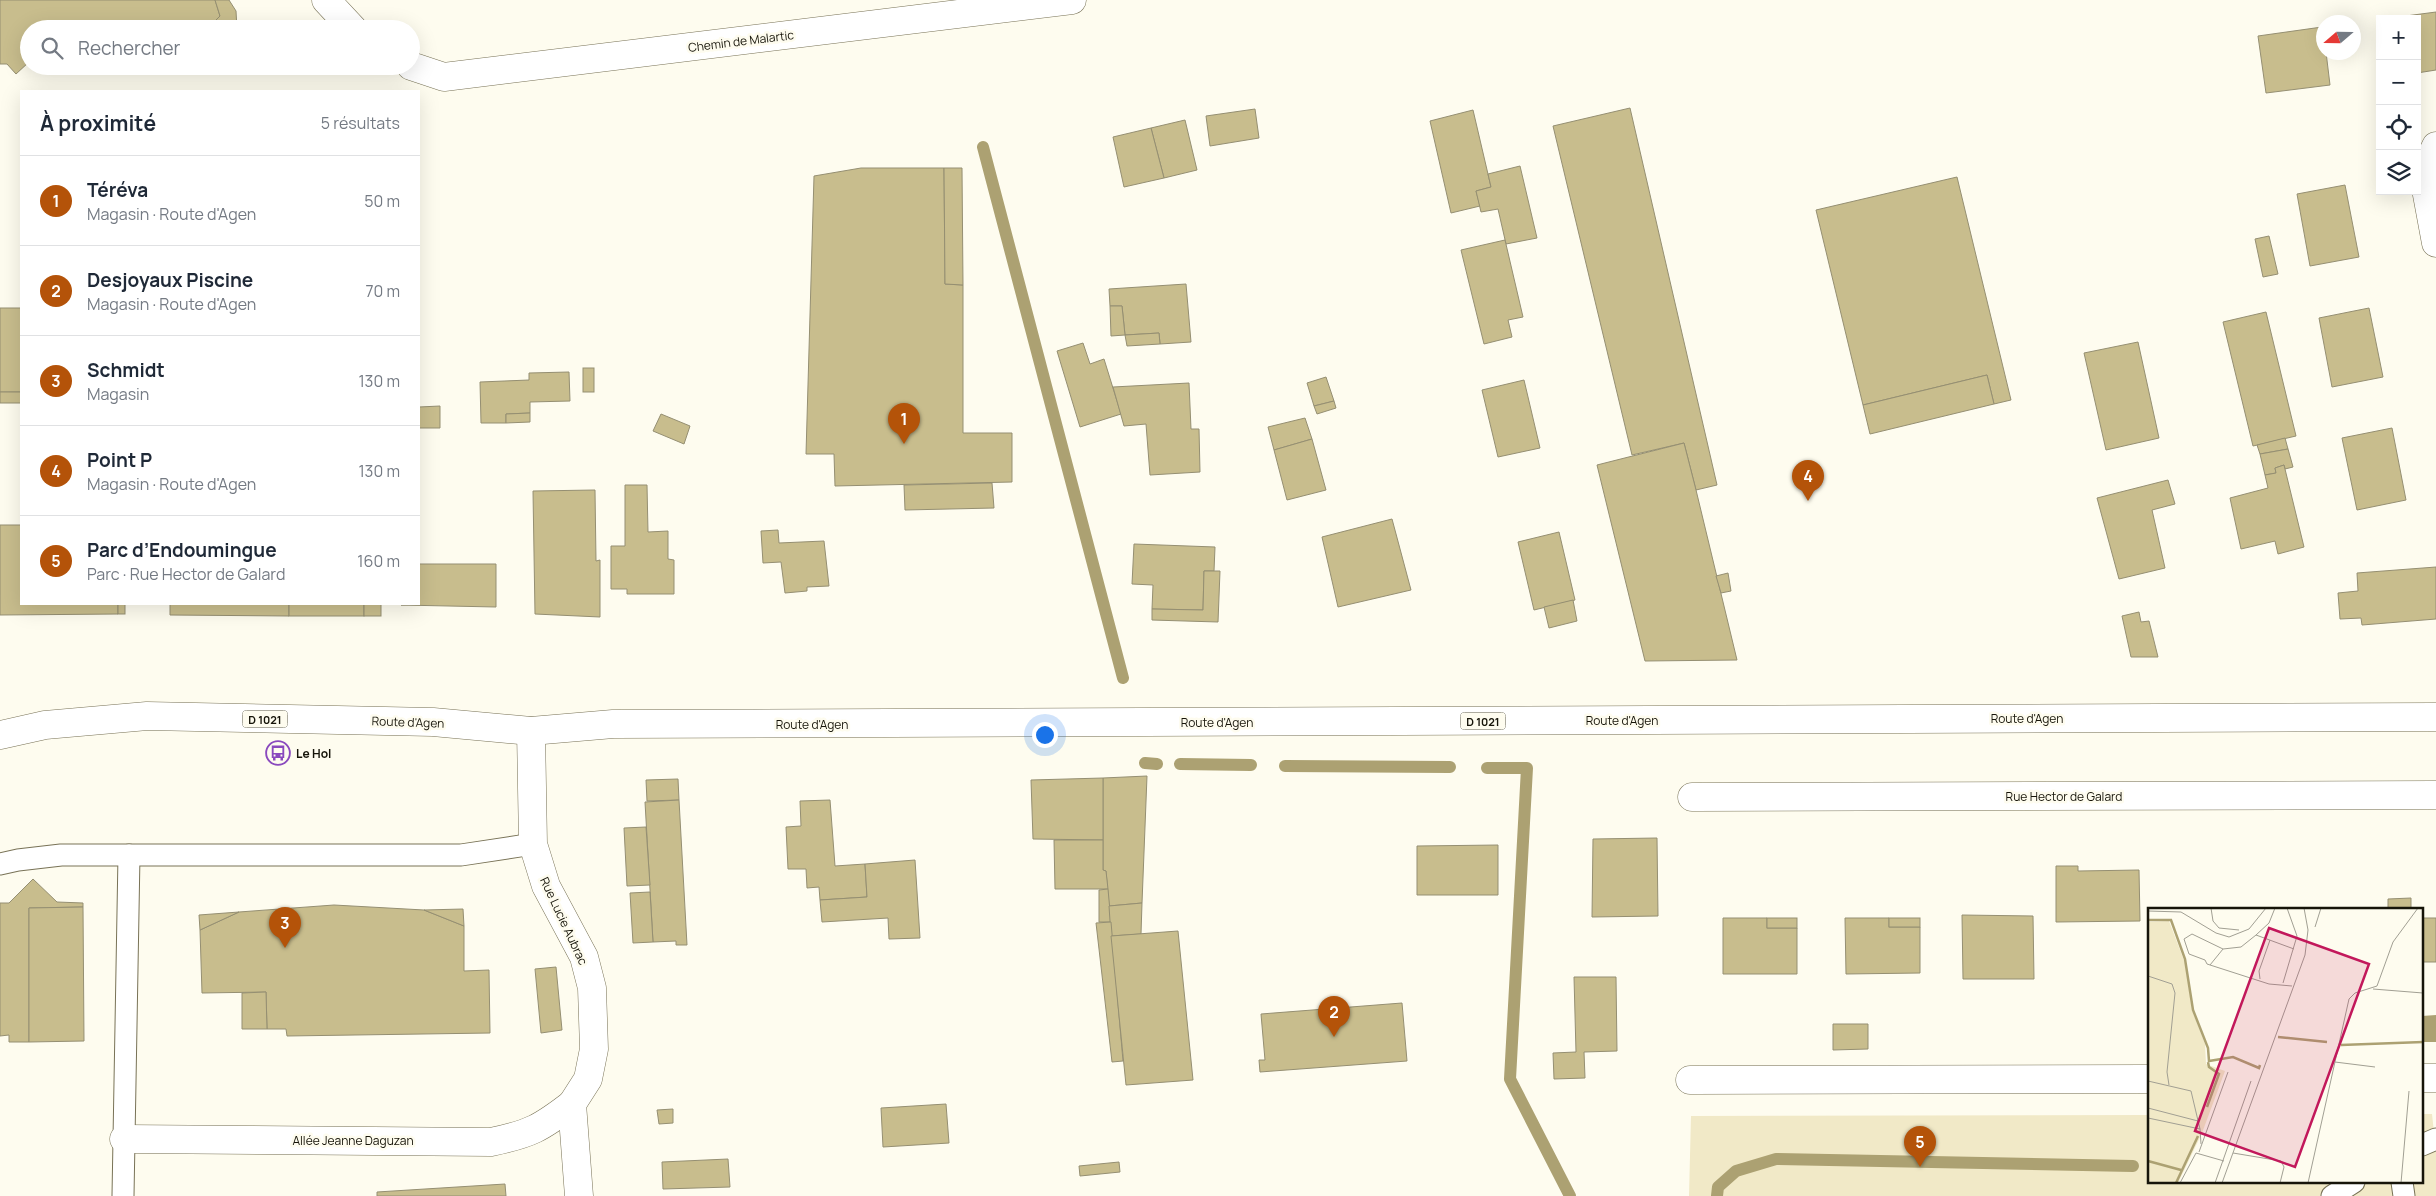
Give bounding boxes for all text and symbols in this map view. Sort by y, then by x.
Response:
north arrow [2316,15,2361,60]
map controls [2376,15,2421,195]
button: + [2376,15,2421,60]
search box [20,20,420,75]
street label: Chemin de Malartic [687,26,795,56]
icon: search [38,34,66,62]
text: Rechercher [78,35,180,61]
button: − [2376,60,2421,105]
button: locate [2376,105,2421,150]
text: À proximité [40,109,156,137]
text: 5 résultats [321,112,400,134]
button: layers [2376,150,2421,195]
text: Téréva [87,177,148,203]
text: 1 [52,190,60,212]
text: 50 m [364,190,400,212]
text: Magasin · Route d'Agen [87,203,256,225]
text: Desjoyaux Piscine [87,267,253,293]
text: 2 [51,280,61,302]
text: 70 m [365,280,400,302]
text: Magasin · Route d'Agen [87,293,256,315]
text: Schmidt [87,357,165,383]
text: 3 [51,370,61,392]
text: 130 m [358,370,400,392]
text: Magasin [87,383,149,405]
pin: 1 [888,403,920,444]
text: Point P [87,447,152,473]
text: 4 [51,460,61,482]
text: 130 m [358,460,400,482]
pin: 4 [1792,460,1824,501]
text: Magasin · Route d'Agen [87,473,256,495]
text: Parc d’Endoumingue [87,537,277,563]
text: 5 [51,550,61,572]
text: 160 m [357,550,400,572]
text: Parc · Rue Hector de Galard [87,563,285,585]
street label: Route d'Agen [1991,710,2063,727]
road number: D 1021 [242,711,288,728]
street label: Route d'Agen [371,712,445,732]
road number: D 1021 [1460,712,1506,729]
street label: Route d'Agen [1586,712,1658,729]
street label: Route d'Agen [1181,714,1253,731]
street label: Route d'Agen [776,716,848,733]
your location [1032,722,1058,748]
bus stop icon: Le Hol [265,740,291,766]
place label: Le Hol [296,745,331,762]
street label: Rue Hector de Galard [2006,788,2122,805]
street label: Rue Lucie Aubrac [536,874,592,968]
pin: 3 [269,907,301,948]
inset map [2148,908,2424,1184]
pin: 2 [1318,996,1350,1037]
pin: 5 [1904,1126,1936,1167]
street label: Allée Jeanne Daguzan [292,1132,414,1149]

